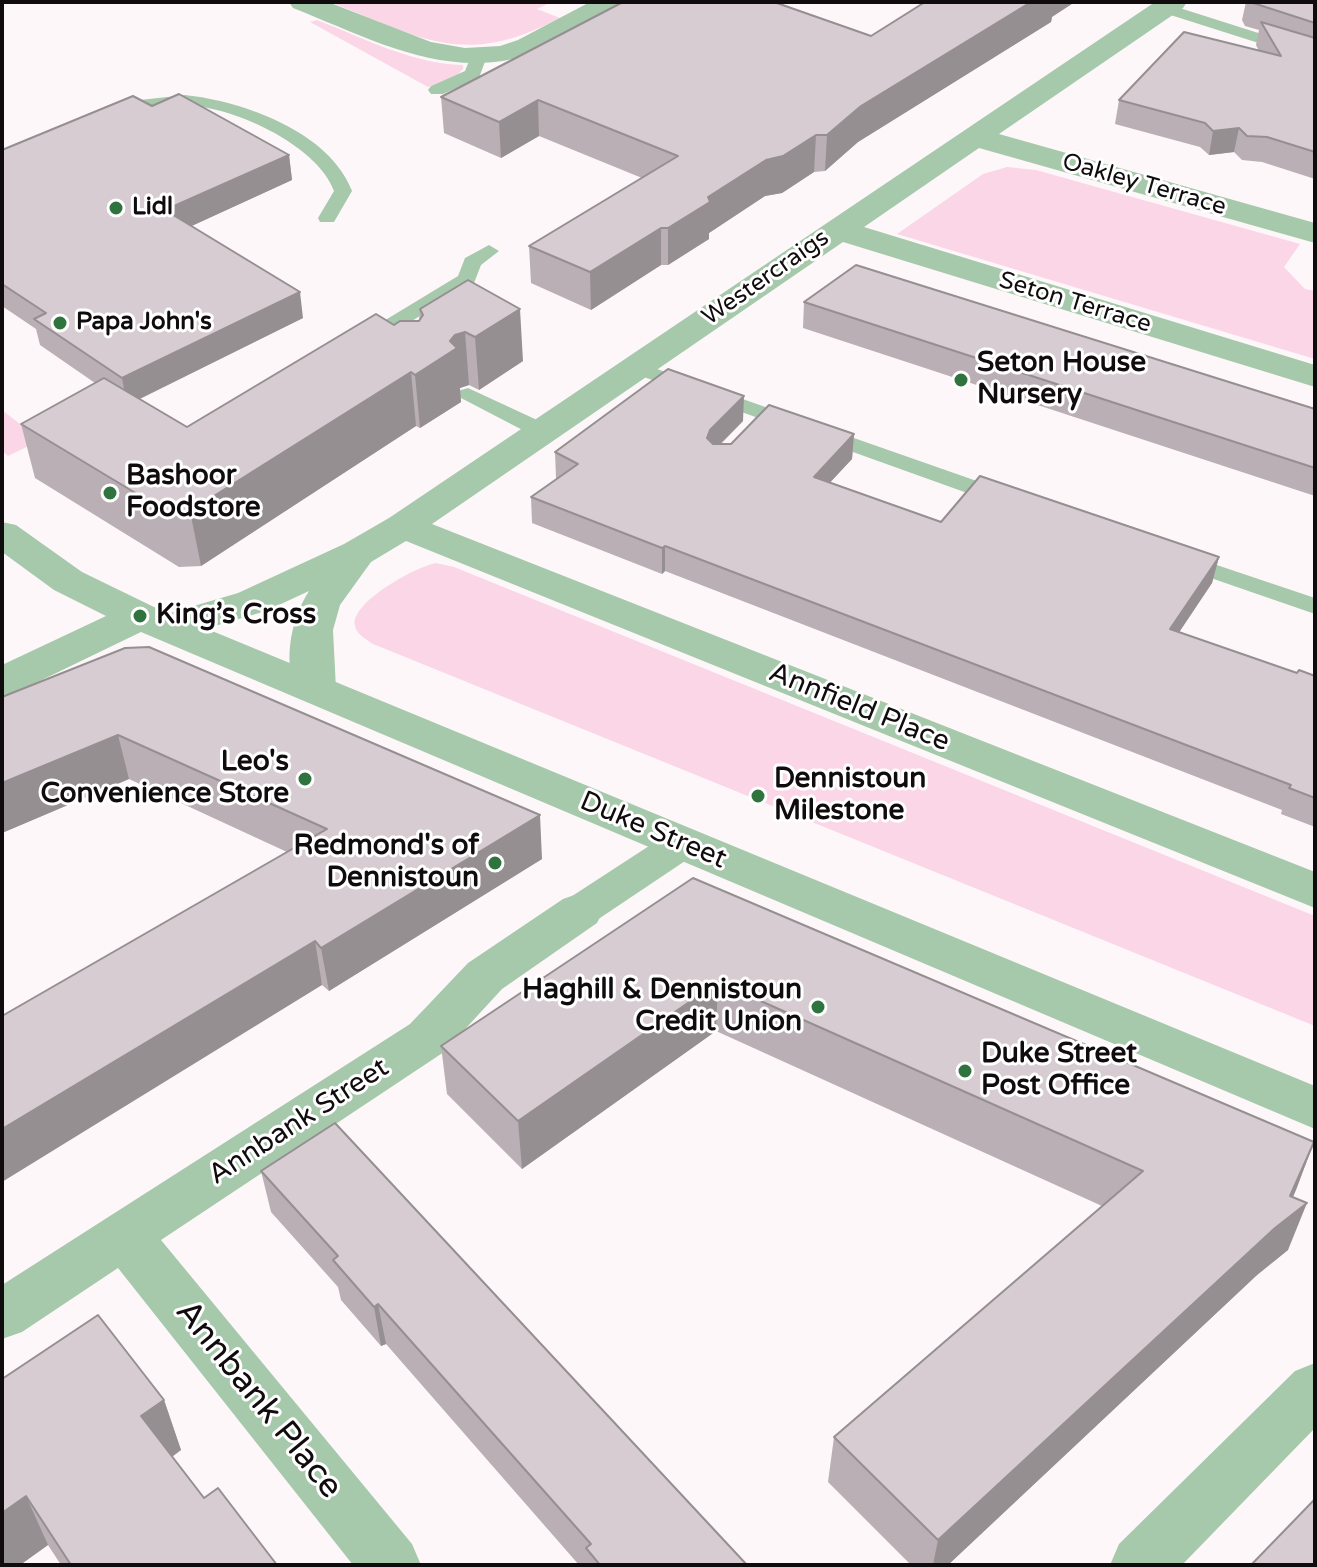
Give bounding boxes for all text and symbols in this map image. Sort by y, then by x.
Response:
street label: Oakley Terrace [1059,148,1229,222]
place label: Lidl [132,194,173,222]
marker: Lidl [107,199,125,217]
street label: Westercraigs [697,224,835,332]
street label: Seton Terrace [995,266,1155,340]
place label: Papa John's [76,309,212,337]
marker: Papa John's [51,314,69,332]
place label: Seton House Nursery [977,347,1146,413]
marker: Seton House Nursery [952,371,970,389]
place label: Bashoor Foodstore [126,460,261,526]
marker: Bashoor Foodstore [101,484,119,502]
place label: King’s Cross [156,599,316,633]
marker: King’s Cross [131,607,149,625]
street label: Annfield Place [764,656,954,760]
place label: Leo's Convenience Store [41,746,289,812]
place label: Dennistoun Milestone [774,763,926,829]
marker: Leo's Convenience Store [296,770,314,788]
street label: Duke Street [575,785,731,877]
marker: Dennistoun Milestone [749,787,767,805]
place label: Redmond's of Dennistoun [294,830,479,896]
marker: Redmond's of Dennistoun [486,854,504,872]
place label: Haghill & Dennistoun Credit Union [522,974,802,1040]
marker: Haghill & Dennistoun Credit Union [809,998,827,1016]
place label: Duke Street Post Office [981,1038,1137,1104]
street label: Annbank Street [203,1051,395,1193]
marker: Duke Street Post Office [956,1062,974,1080]
street label: Annbank Place [166,1293,350,1507]

